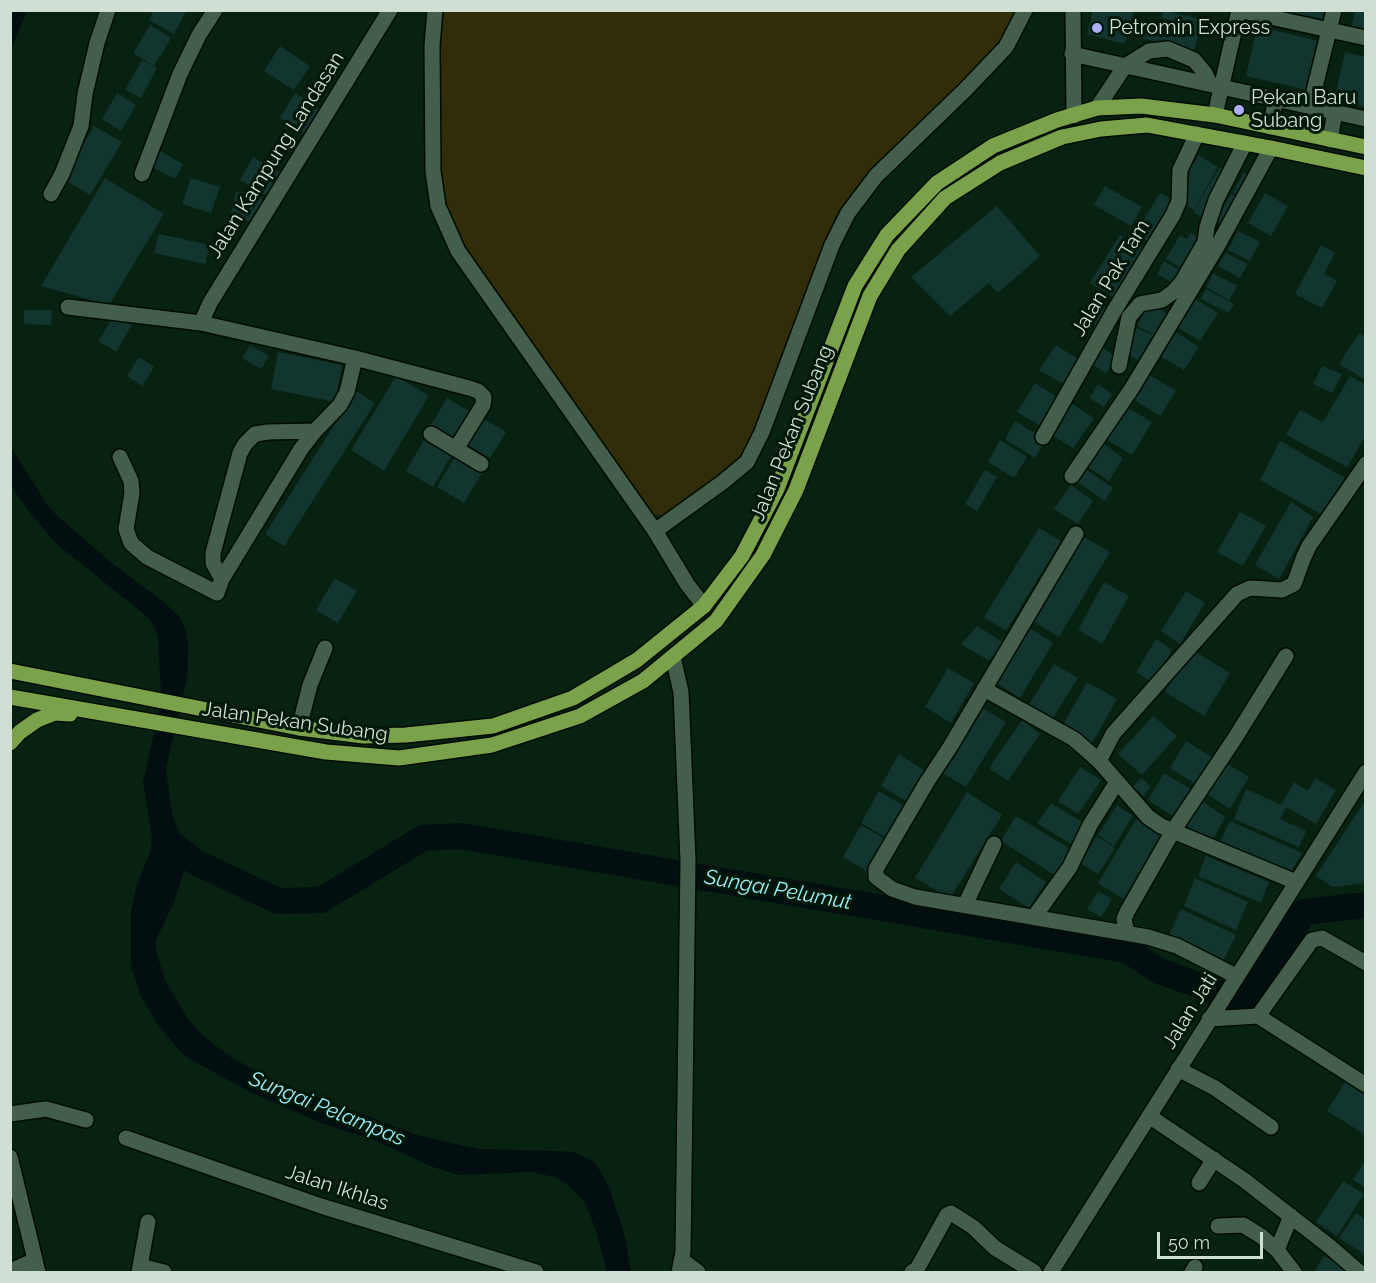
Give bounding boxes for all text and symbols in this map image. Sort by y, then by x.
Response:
place label: Petromin Express [1109,16,1270,40]
marker: Petromin Express [1090,21,1104,35]
street label: Jalan Kampung Landasan [203,47,349,263]
place label: Pekan Baru Subang [1251,86,1356,133]
marker: Pekan Baru Subang [1232,103,1246,117]
street label: Jalan Pak Tam [1067,215,1155,341]
street label: Jalan Pekan Subang [746,342,838,524]
street label: Jalan Pekan Subang [201,697,389,747]
water label: Sungai Pelumut [703,865,853,915]
street label: Jalan Jati [1157,969,1223,1053]
water label: Sungai Pelampas [245,1066,409,1152]
street label: Jalan Ikhlas [283,1160,391,1216]
scale bar [1160,1220,1266,1258]
text: 50 m [1168,1232,1210,1253]

